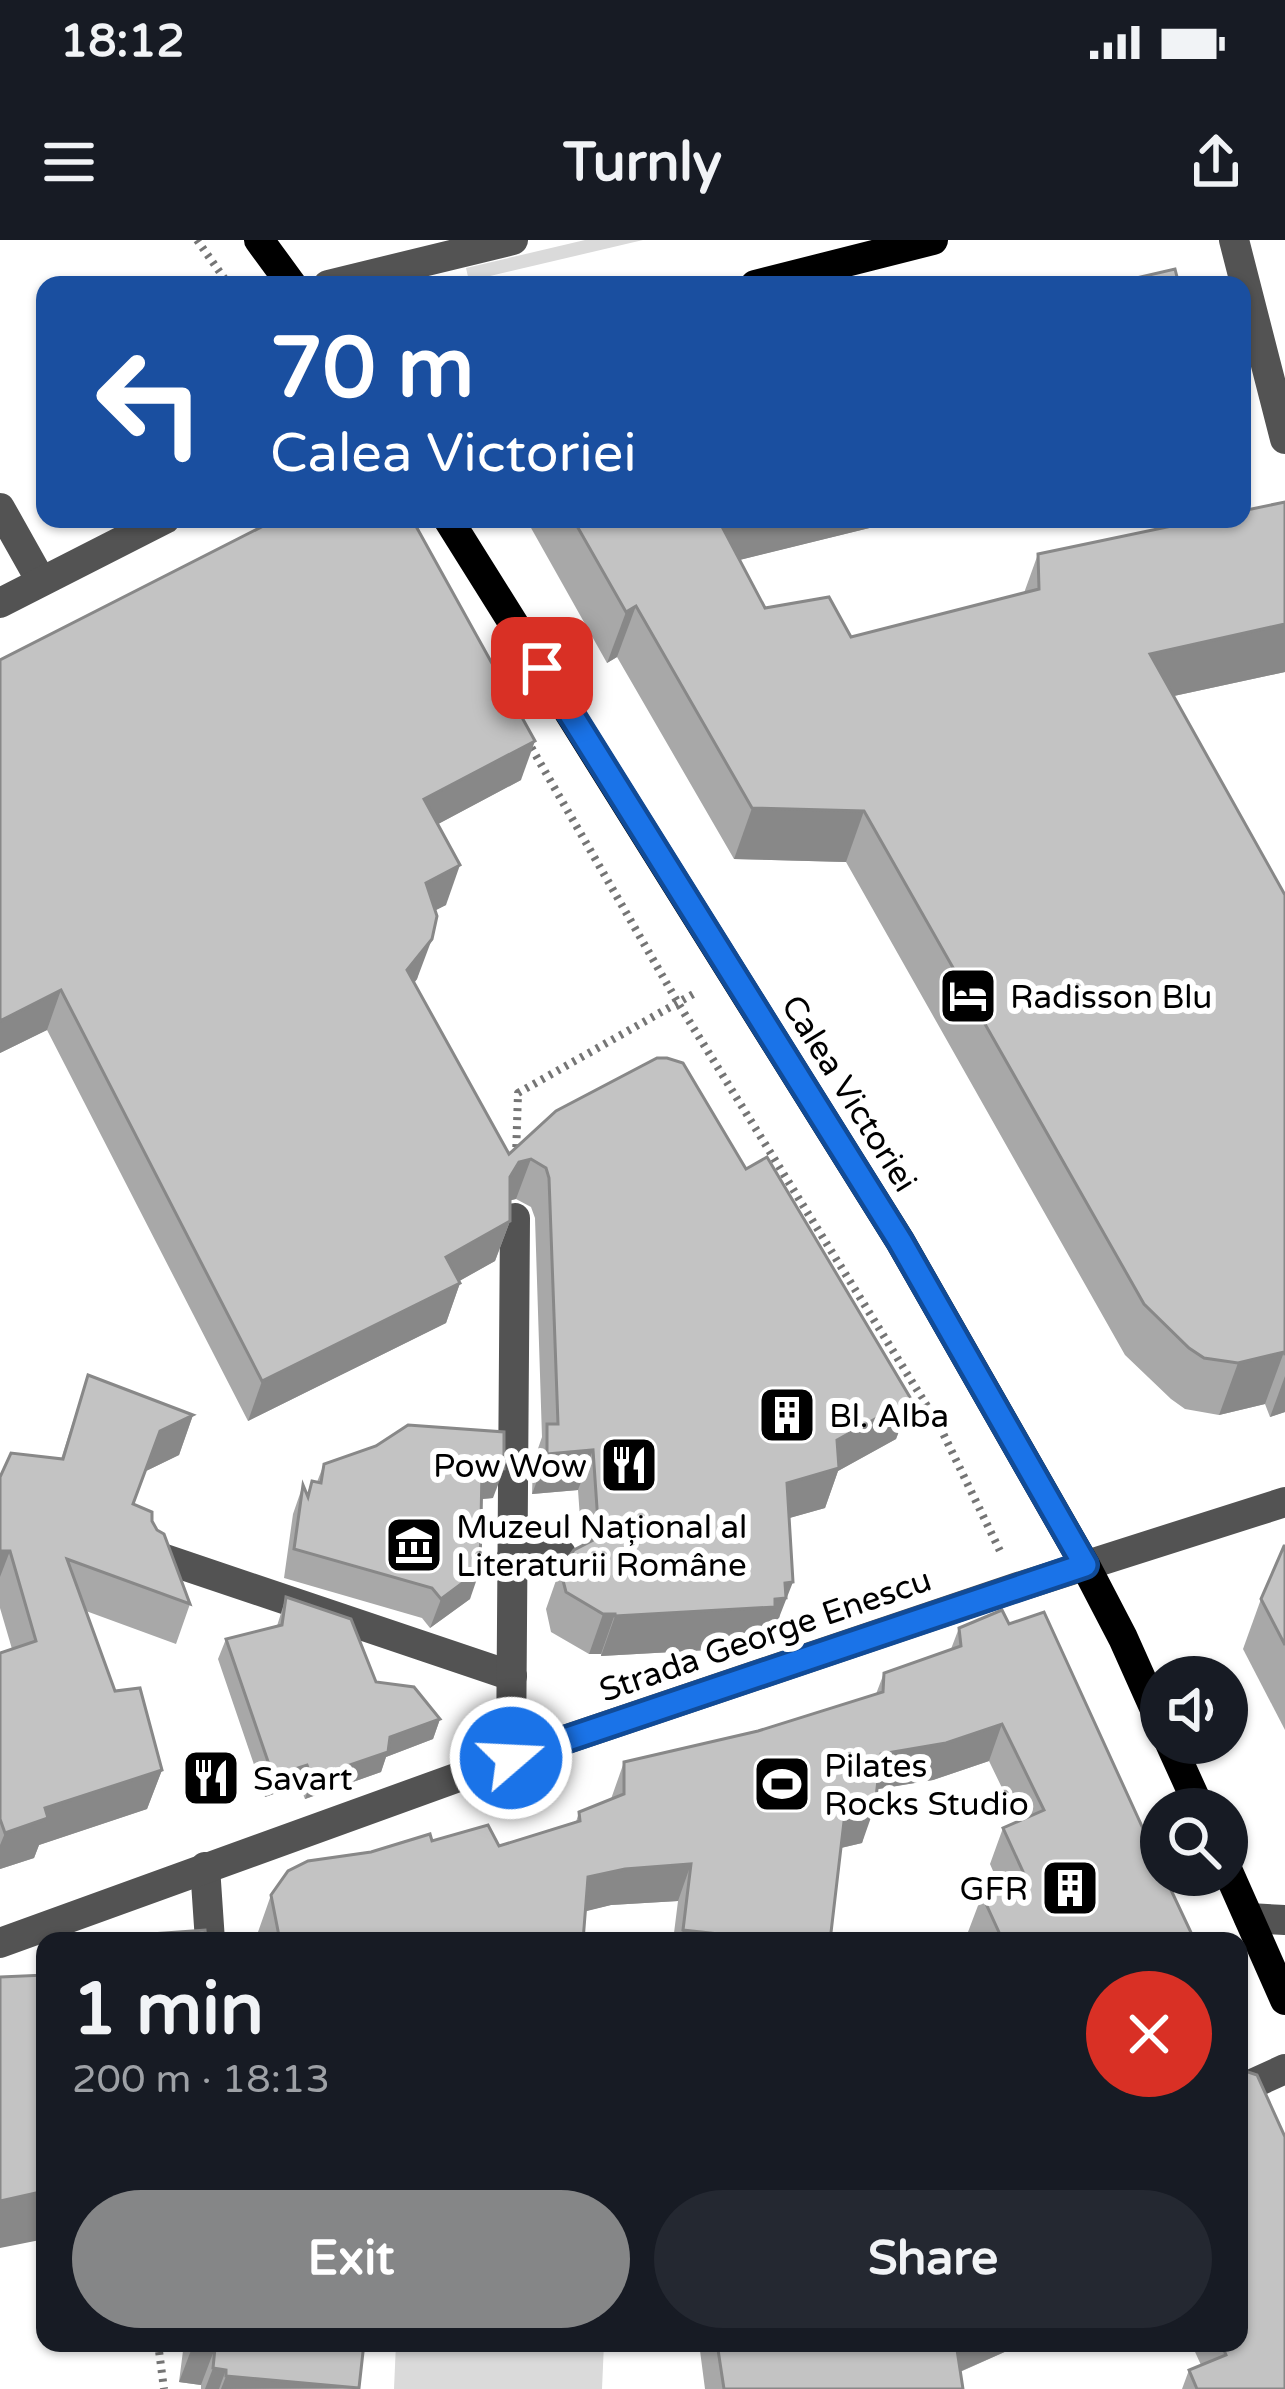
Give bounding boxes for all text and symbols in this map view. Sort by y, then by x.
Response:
text: 18:12 [60,15,185,69]
icon: menu [36,129,102,195]
icon: share [1183,129,1249,195]
text: Turnly [563,130,722,195]
text: 70 m [270,319,474,420]
icon: left [72,324,228,480]
text: Calea Victoriei [270,421,637,486]
pin [491,617,593,719]
icon: arrive [509,635,575,701]
hotel icon: Radisson Blu [937,965,999,1027]
place label: Radisson Blu [1010,978,1212,1017]
street label: Calea Victoriei [773,988,925,1199]
building icon: Bl. Alba [756,1384,818,1446]
place label: Bl. Alba [829,1397,949,1436]
restaurant icon: Pow Wow [598,1434,660,1496]
place label: Pow Wow [433,1447,587,1486]
place label: Muzeul Național al Literaturii Române [456,1508,747,1585]
museum icon: Muzeul Național al Literaturii Române [383,1514,445,1576]
street label: Strada George Enescu [594,1560,937,1711]
map controls [1140,1656,1248,1896]
button: sound [1140,1656,1248,1764]
position arrow [448,1695,574,1821]
restaurant icon: Savart [180,1747,242,1809]
place label: Pilates Rocks Studio [824,1747,1029,1824]
sports icon: Pilates Rocks Studio [751,1753,813,1815]
place label: Savart [253,1760,353,1799]
button: search [1140,1788,1248,1896]
building icon: GFR [1039,1857,1101,1919]
place label: GFR [959,1870,1028,1909]
text: 1 min [72,1967,264,2054]
button: close [1086,1971,1212,2097]
text: 200 m · 18:13 [72,2056,330,2103]
button: Exit [72,2190,630,2328]
button: Share [654,2190,1212,2328]

